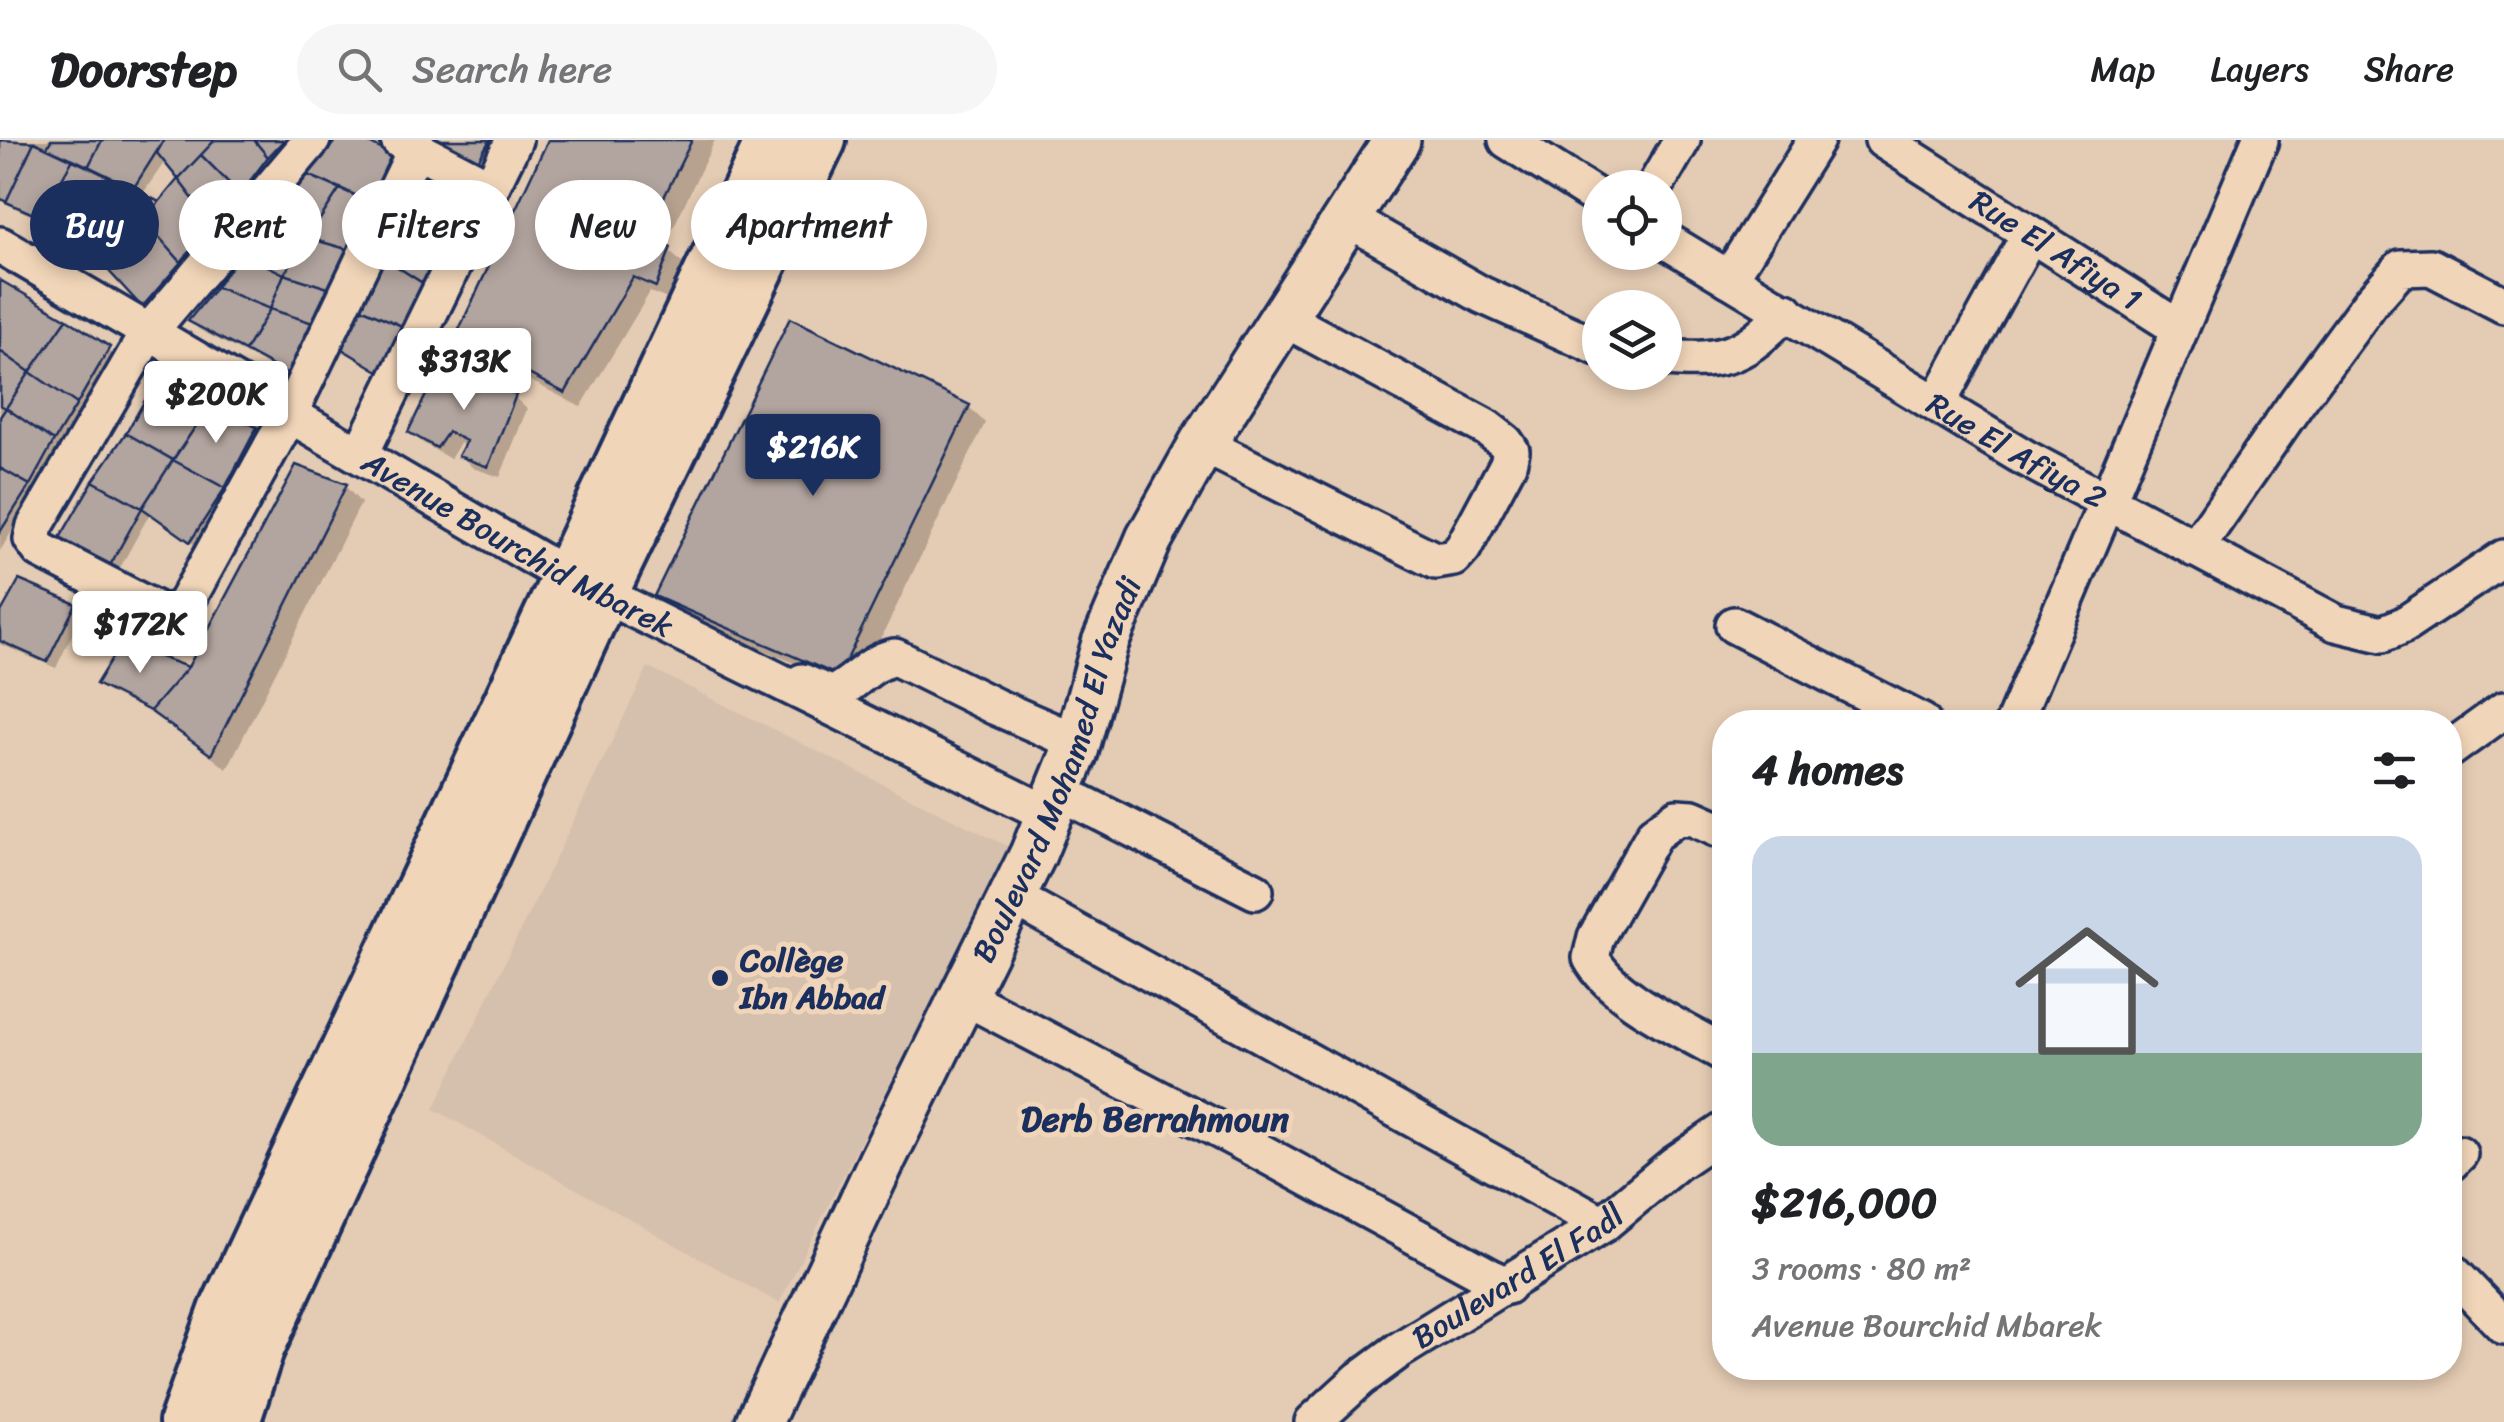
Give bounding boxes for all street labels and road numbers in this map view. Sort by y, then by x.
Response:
street label: Rue El Afiya 1 [1958,174,2154,327]
street label: Rue El Afiya 2 [1915,376,2117,526]
street label: Avenue Bourchid Mbarek [350,434,684,654]
street label: Boulevard Mohamed El Yazadi [955,567,1159,973]
street label: Boulevard El Fadl [1400,1188,1638,1365]

